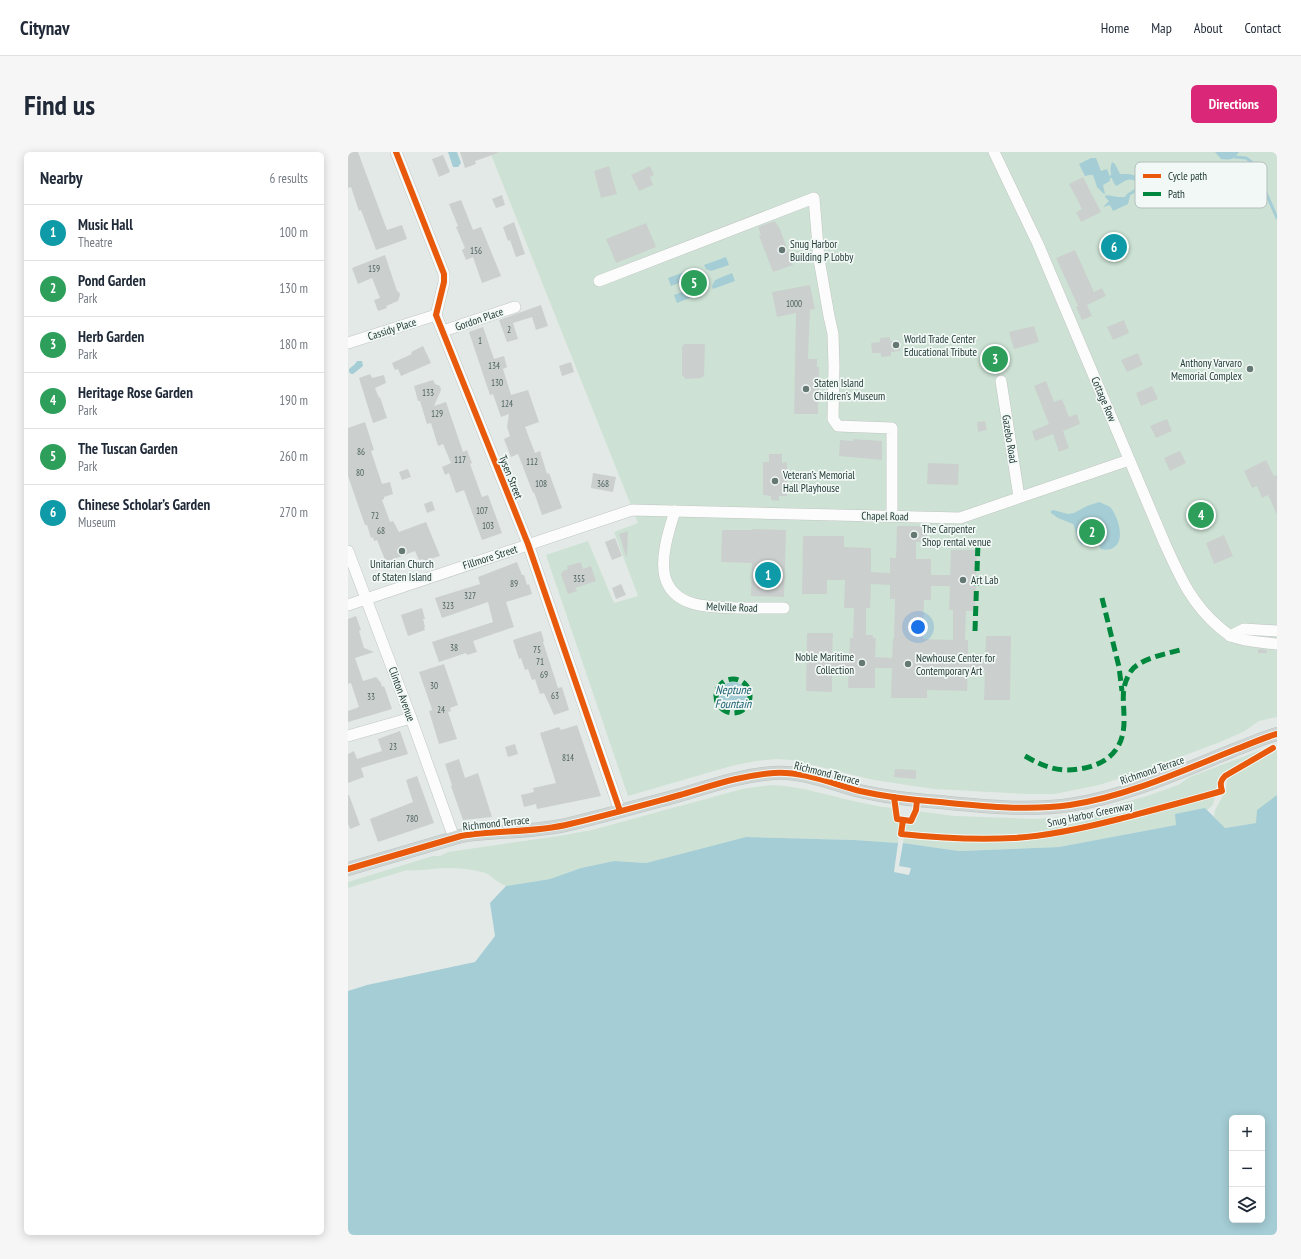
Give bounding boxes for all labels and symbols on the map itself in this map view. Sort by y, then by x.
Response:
legend [1135,162,1267,208]
text: Cycle path [1168,169,1207,183]
text: Path [1168,187,1185,201]
pin: 6 [1101,232,1127,262]
place label: Snug Harbor Building P Lobby [790,237,854,264]
house number: 156 [470,245,482,256]
marker: Snug Harbor Building P Lobby [777,245,787,255]
house number: 159 [368,263,380,274]
pin: 5 [681,268,707,298]
house number: 1000 [786,298,802,309]
street label: Gordon Place [453,304,505,334]
street label: Cassidy Place [366,314,418,343]
house number: 2 [507,324,511,335]
place label: World Trade Center Educational Tribute [904,332,977,359]
house number: 1 [478,335,482,346]
marker: World Trade Center Educational Tribute [891,340,901,350]
pin: 3 [982,344,1008,374]
place label: Anthony Varvaro Memorial Complex [1171,356,1242,383]
house number: 134 [488,360,500,371]
marker: Anthony Varvaro Memorial Complex [1245,364,1255,374]
street label: Cottage Row [1088,374,1120,424]
place label: Staten Island Children’s Museum [814,376,885,403]
house number: 130 [491,377,503,388]
marker: Staten Island Children’s Museum [801,384,811,394]
house number: 133 [422,387,434,398]
house number: 124 [501,398,513,409]
house number: 129 [431,408,443,419]
street label: Gazebo Road [999,414,1021,464]
house number: 86 [357,446,365,457]
street label: Tysen Street [496,453,526,501]
house number: 117 [454,454,466,465]
house number: 112 [526,456,538,467]
house number: 80 [356,467,364,478]
place label: Veteran’s Memorial Hall Playhouse [782,468,855,495]
marker: Veteran’s Memorial Hall Playhouse [770,476,780,486]
house number: 108 [535,478,547,489]
house number: 368 [597,478,609,489]
pin: 4 [1188,500,1214,530]
house number: 107 [476,505,488,516]
street label: Chapel Road [861,509,909,523]
house number: 72 [371,510,379,521]
pin: 2 [1079,517,1105,547]
house number: 103 [482,520,494,531]
place label: The Carpenter Shop rental venue [922,522,991,549]
house number: 68 [377,525,385,536]
marker: The Carpenter Shop rental venue [909,530,919,540]
street label: Fillmore Street [461,542,519,572]
marker: Unitarian Church of Staten Island [397,546,407,556]
place label: Unitarian Church of Staten Island [370,557,434,584]
pin: 1 [755,560,781,590]
house number: 355 [573,573,585,584]
place label: Art Lab [971,573,999,587]
marker: Art Lab [958,575,968,585]
house number: 89 [510,578,518,589]
house number: 327 [464,590,476,601]
street label: Melville Road [706,599,758,615]
house number: 323 [442,600,454,611]
your location [908,617,928,637]
house number: 38 [450,642,458,653]
house number: 75 [533,644,541,655]
place label: Noble Maritime Collection [795,650,854,677]
place label: Newhouse Center for Contemporary Art [916,651,995,678]
house number: 71 [536,656,544,667]
marker: Noble Maritime Collection [857,658,867,668]
marker: Newhouse Center for Contemporary Art [903,659,913,669]
street label: Clinton Avenue [386,665,419,724]
house number: 69 [540,669,548,680]
house number: 30 [430,680,438,691]
water label: Neptune Fountain [715,682,752,711]
house number: 63 [551,690,559,701]
house number: 33 [367,691,375,702]
house number: 24 [437,704,445,715]
house number: 23 [389,741,397,752]
house number: 814 [562,752,574,763]
street label: Richmond Terrace [1118,752,1186,788]
street label: Richmond Terrace [793,758,862,788]
street label: Snug Harbor Greenway [1046,798,1135,830]
street label: Richmond Terrace [462,812,530,833]
house number: 780 [406,813,418,824]

